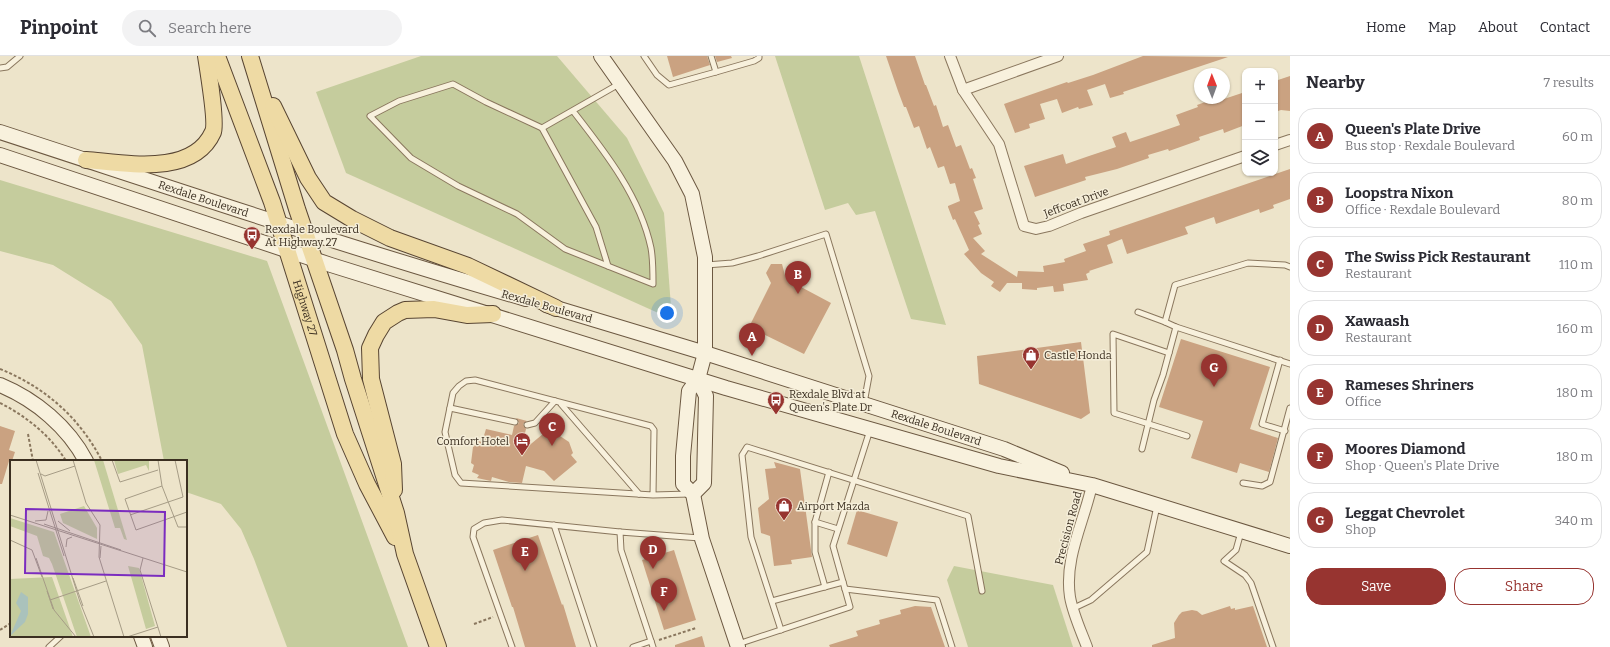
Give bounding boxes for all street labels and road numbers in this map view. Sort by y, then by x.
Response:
street label: Rexdale Boulevard [157,178,250,220]
street label: Jeffcoat Drive [1041,185,1110,221]
street label: Highway 27 [290,278,320,338]
street label: Rexdale Boulevard [500,287,594,326]
street label: Rexdale Boulevard [889,407,983,448]
street label: Precision Road [1052,489,1085,566]

